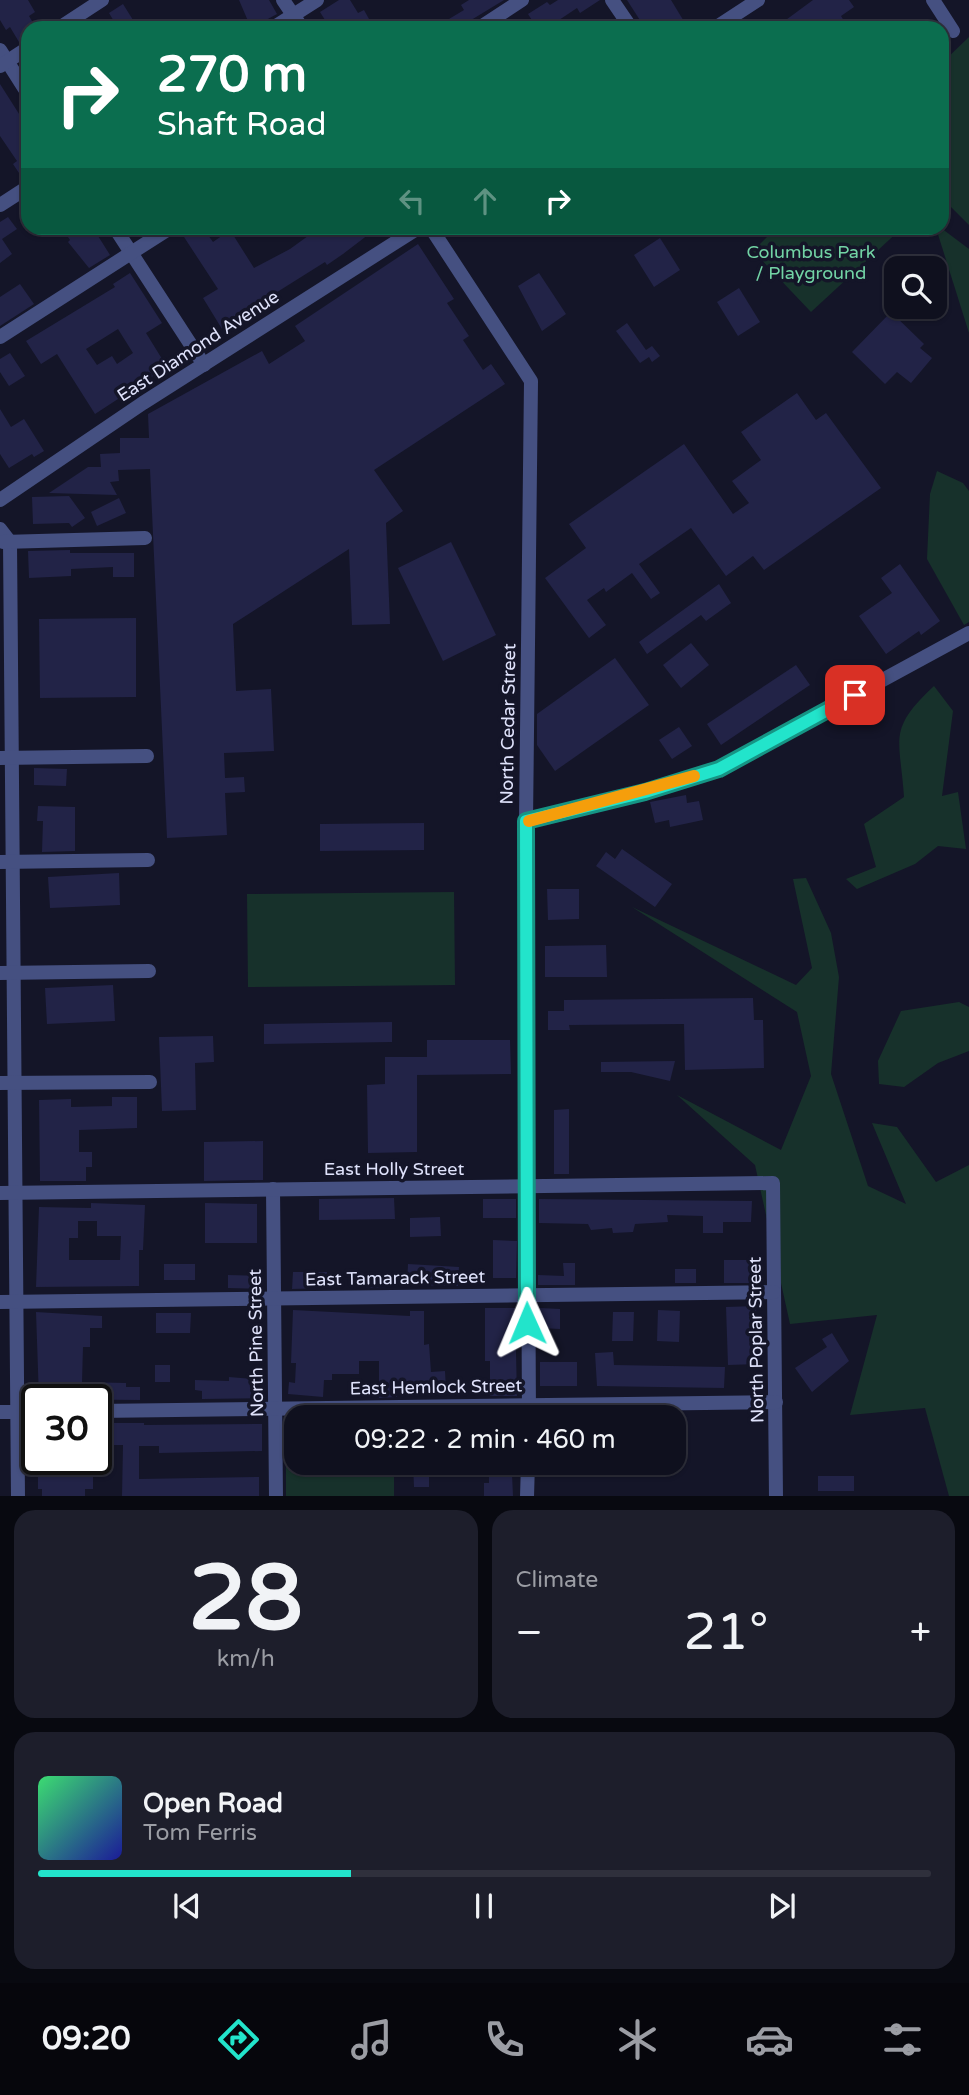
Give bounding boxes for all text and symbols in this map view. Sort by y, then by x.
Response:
text: 270 m [157,46,307,105]
icon: right [42,49,133,140]
text: Shaft Road [157,106,326,144]
icon: left [393,182,431,220]
icon: ahead [466,182,504,220]
icon: right [539,182,577,220]
park label: Columbus Park / Playground [746,241,876,284]
map controls [884,256,947,319]
button: search [884,256,947,319]
street label: East Diamond Avenue [113,285,283,407]
street label: North Cedar Street [496,643,520,805]
pin [825,665,885,725]
icon: arrive [836,676,874,714]
street label: East Holly Street [324,1158,464,1180]
street label: North Poplar Street [744,1257,768,1423]
street label: East Tamarack Street [305,1265,486,1291]
street label: North Pine Street [244,1269,268,1417]
position arrow [490,1286,564,1360]
street label: East Hemlock Street [350,1374,523,1400]
speed limit sign: 30 [21,1384,112,1475]
text: 09:22 · 2 min · 460 m [354,1424,616,1455]
text: 28 [189,1544,303,1654]
text: Climate [516,1566,598,1594]
text: 21° [684,1601,769,1664]
text: − [516,1610,543,1656]
text: + [910,1610,931,1656]
text: km/h [217,1645,275,1673]
text: Open Road [143,1788,283,1819]
text: Tom Ferris [143,1819,257,1847]
icon: previous [168,1887,206,1925]
icon: pause [465,1887,503,1925]
icon: next [763,1887,801,1925]
icon: directions [214,2015,263,2064]
icon: music [347,2015,396,2064]
icon: phone [480,2015,529,2064]
icon: climate [613,2015,662,2064]
icon: car [745,2015,794,2064]
icon: filters [878,2015,927,2064]
text: 09:20 [42,2020,131,2058]

